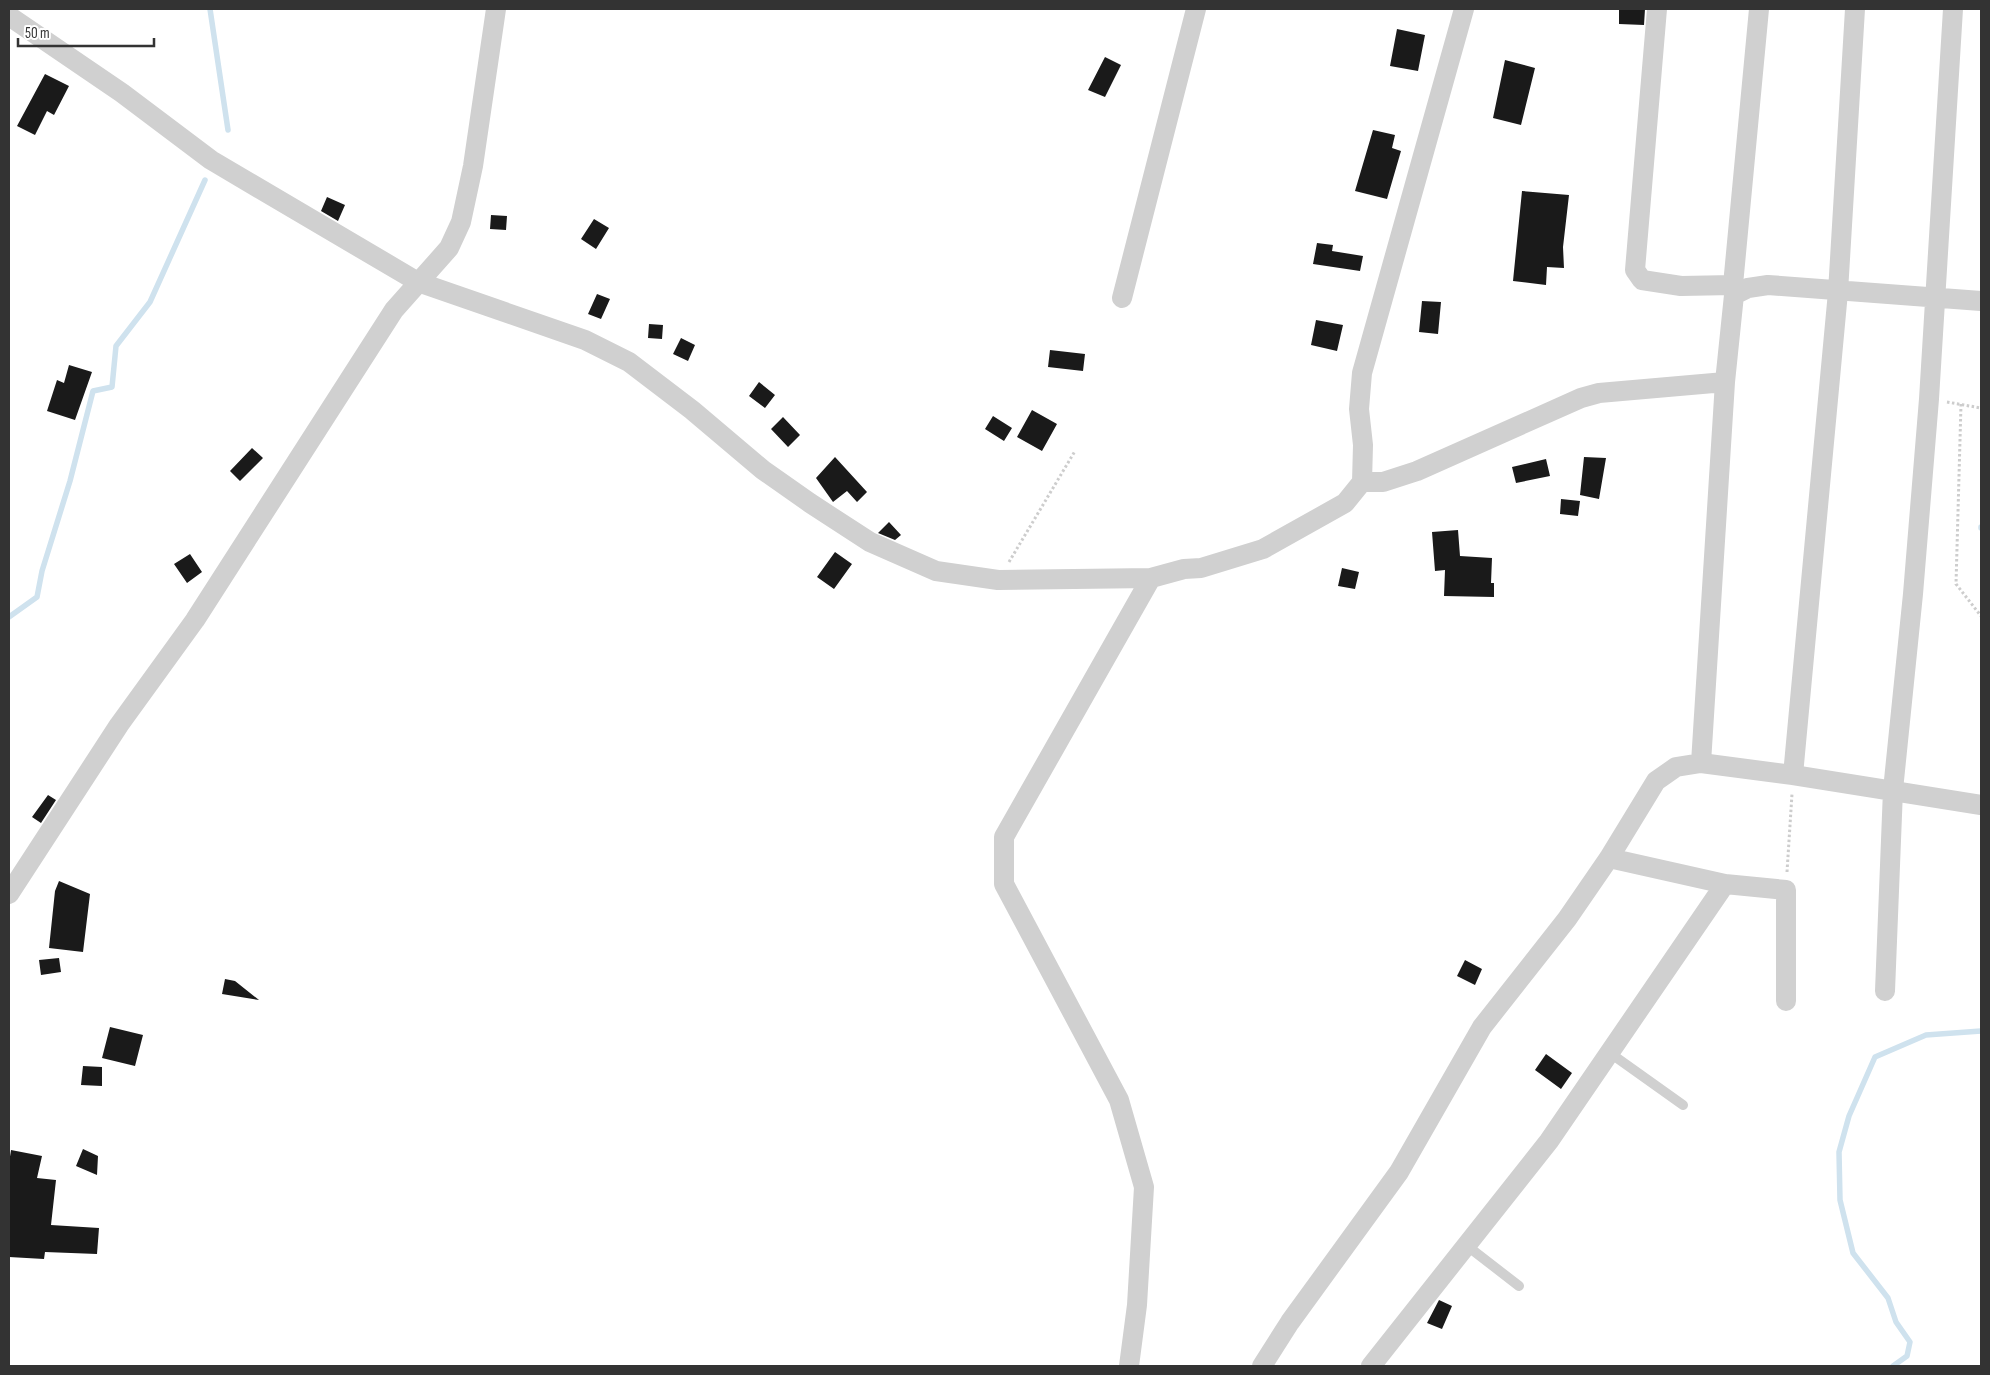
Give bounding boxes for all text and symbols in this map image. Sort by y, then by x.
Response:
scale bar [18,15,154,47]
text: 50 m [25,24,50,43]

